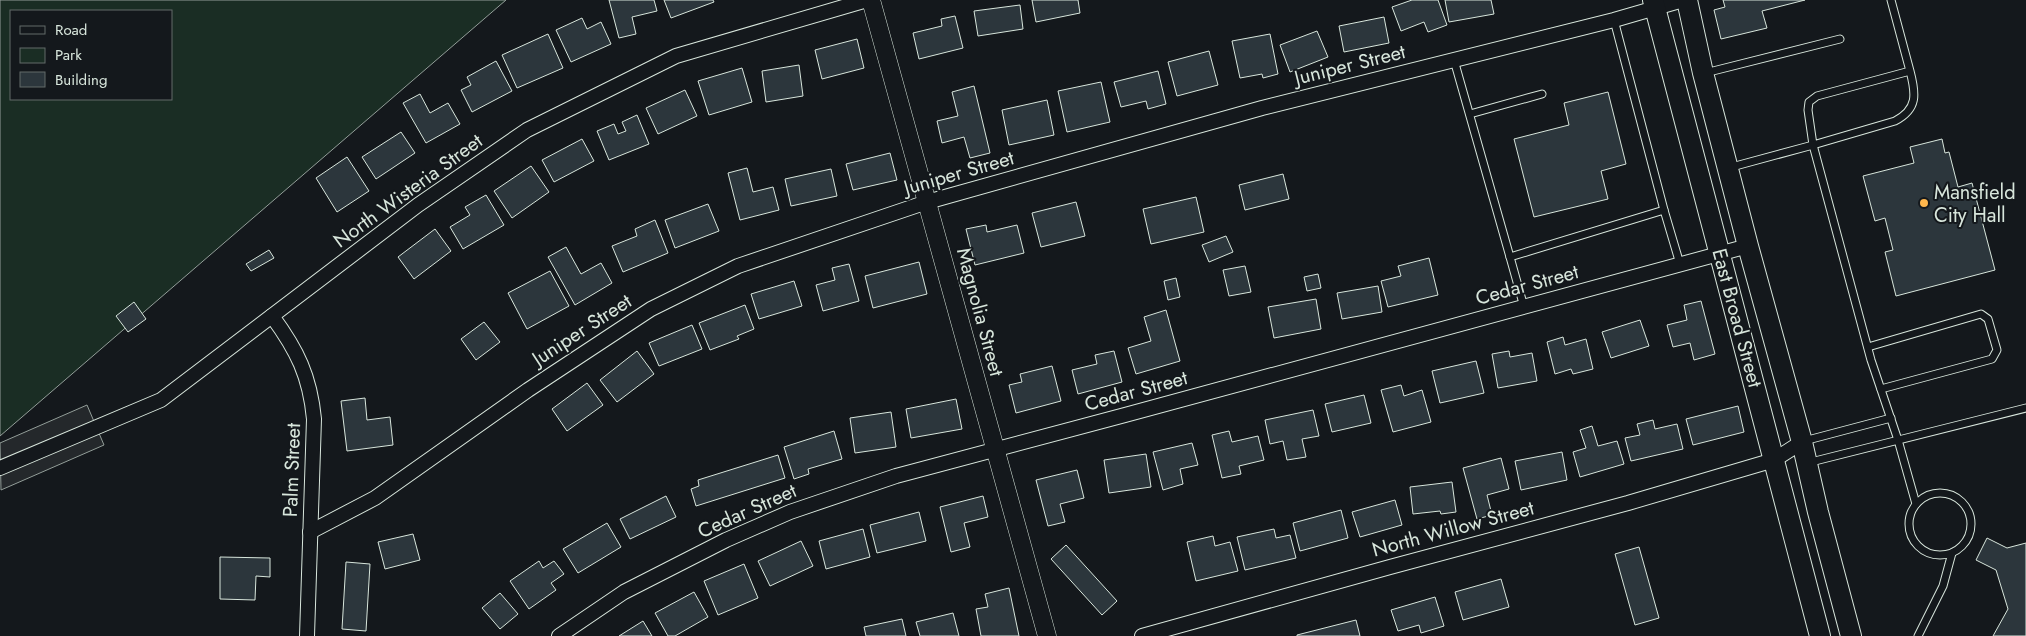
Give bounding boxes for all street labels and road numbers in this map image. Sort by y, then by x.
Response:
street label: Juniper Street [1289,37,1409,93]
street label: North Wisteria Street [327,127,489,255]
street label: Juniper Street [898,143,1018,203]
street label: Magnolia Street [949,245,1011,380]
street label: East Broad Street [1705,245,1770,391]
street label: Cedar Street [1472,257,1582,313]
street label: Juniper Street [524,287,638,375]
street label: Cedar Street [1081,363,1191,419]
street label: Palm Street [276,422,308,517]
street label: Cedar Street [693,476,801,546]
street label: North Willow Street [1369,493,1537,565]

